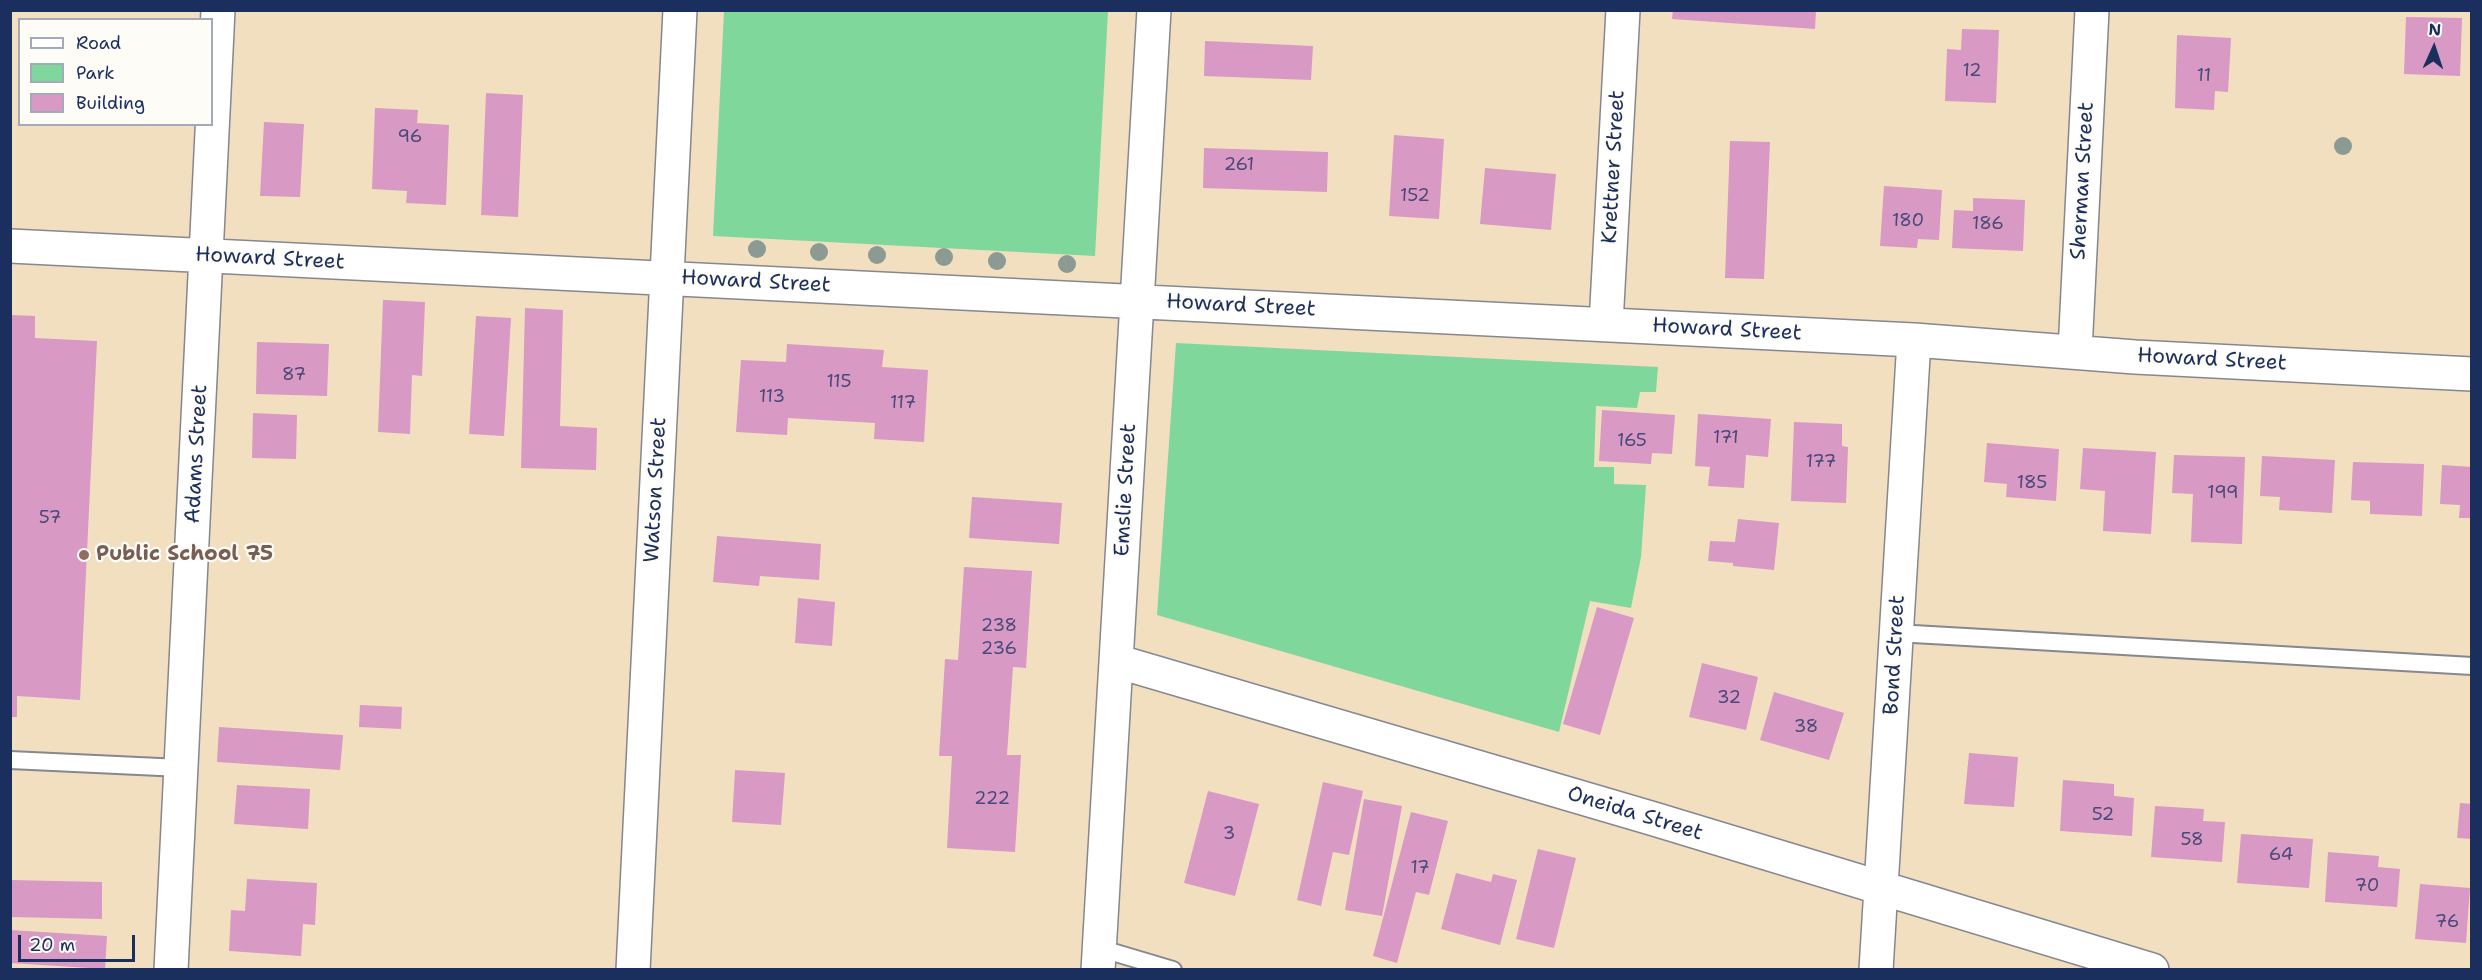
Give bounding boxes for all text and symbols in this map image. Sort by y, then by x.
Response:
legend [18,18,213,126]
north arrow [2404,18,2464,78]
text: N [2428,19,2442,40]
text: Road [76,31,121,55]
house number: 12 [1962,60,1982,82]
text: Park [76,61,115,85]
house number: 11 [2197,65,2211,87]
street label: Krettner Street [1597,90,1631,244]
text: Building [76,91,145,115]
street label: Sherman Street [2066,101,2100,261]
house number: 96 [398,126,422,148]
house number: 261 [1224,154,1254,176]
house number: 152 [1400,185,1430,207]
house number: 180 [1892,210,1924,232]
house number: 186 [1972,213,2004,235]
street label: Howard Street [195,243,345,275]
street label: Howard Street [681,266,831,298]
street label: Howard Street [1166,290,1316,322]
street label: Howard Street [1652,314,1802,346]
street label: Howard Street [2137,344,2287,376]
house number: 87 [282,364,306,386]
house number: 115 [826,371,852,393]
street label: Adams Street [181,384,213,524]
house number: 113 [759,386,785,408]
house number: 117 [890,392,916,414]
street label: Watson Street [640,417,672,563]
street label: Emslie Street [1110,423,1142,557]
house number: 171 [1713,427,1739,449]
house number: 165 [1617,430,1647,452]
house number: 177 [1806,451,1836,473]
house number: 185 [2017,472,2047,494]
house number: 199 [2207,482,2239,504]
house number: 57 [39,507,61,529]
place label: Public School 75 [96,542,273,568]
marker: Public School 75 [77,548,91,562]
street label: Bond Street [1879,594,1911,716]
house number: 238 [981,615,1017,637]
house number: 236 [981,638,1017,660]
house number: 32 [1717,687,1741,709]
house number: 38 [1794,716,1818,738]
street label: Oneida Street [1564,781,1706,847]
house number: 222 [974,788,1010,810]
house number: 52 [2092,804,2114,826]
house number: 3 [1223,823,1235,845]
house number: 58 [2180,829,2204,851]
house number: 64 [2269,844,2293,866]
house number: 17 [1410,857,1430,879]
house number: 70 [2355,875,2379,897]
house number: 76 [2435,911,2459,933]
scale bar [21,923,138,961]
text: 20 m [29,933,75,957]

